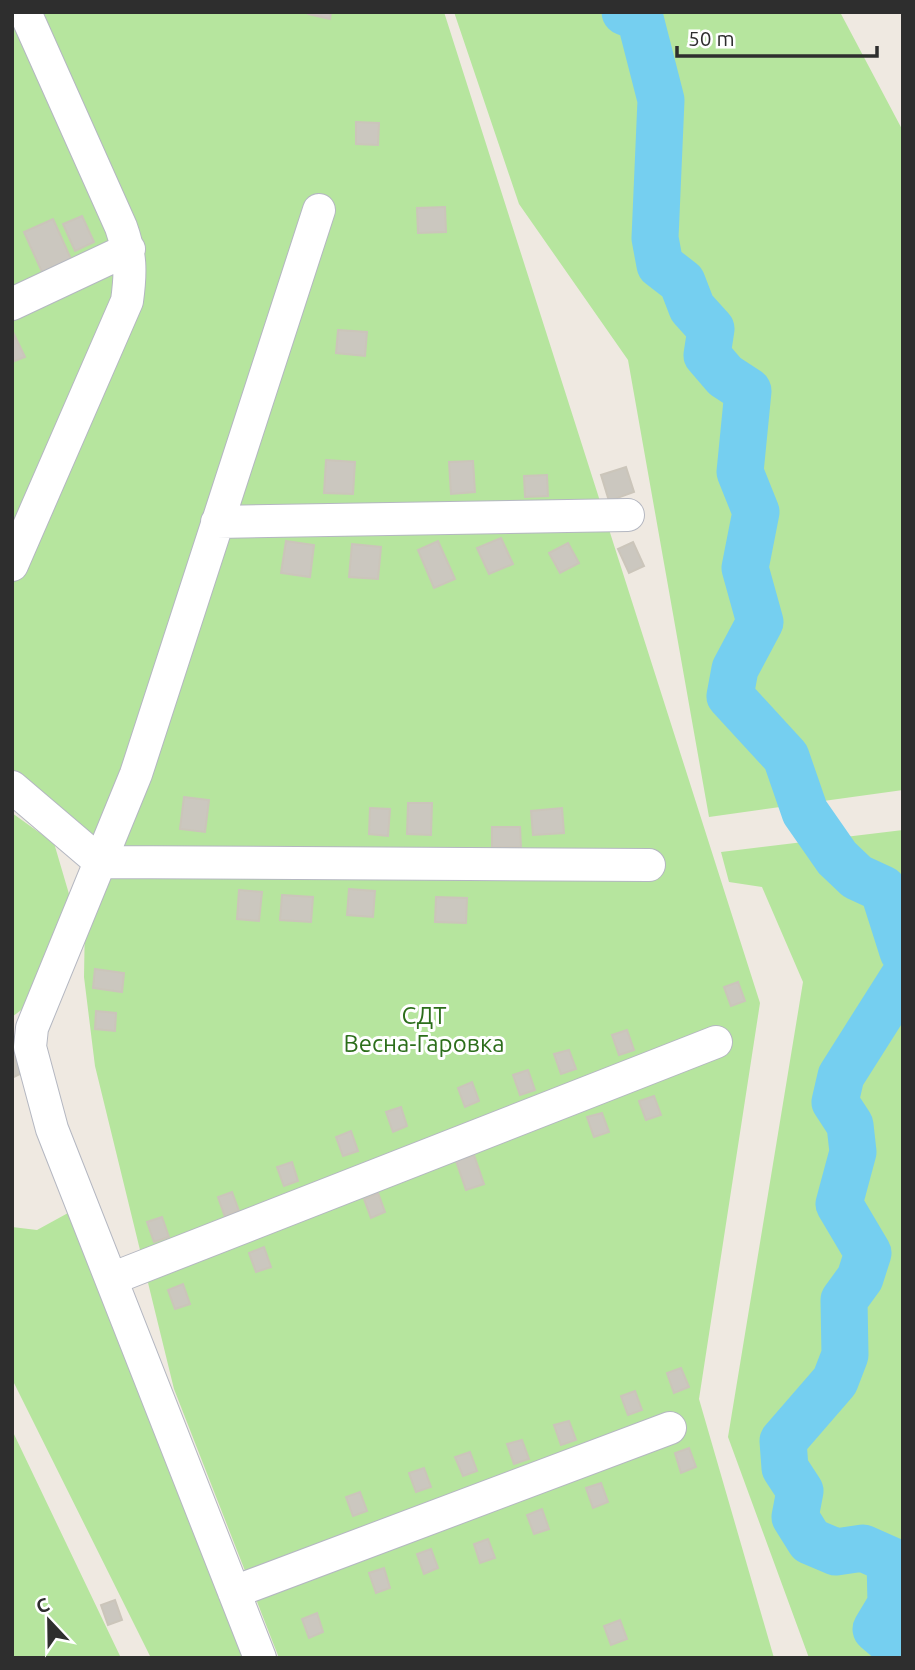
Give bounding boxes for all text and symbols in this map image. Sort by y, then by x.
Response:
scale bar [677,14,876,58]
text: 50 m [688,26,735,50]
park label: СДТ Весна-Гаровка [343,1002,505,1057]
north arrow [14,1586,84,1656]
text: С [33,1593,52,1618]

